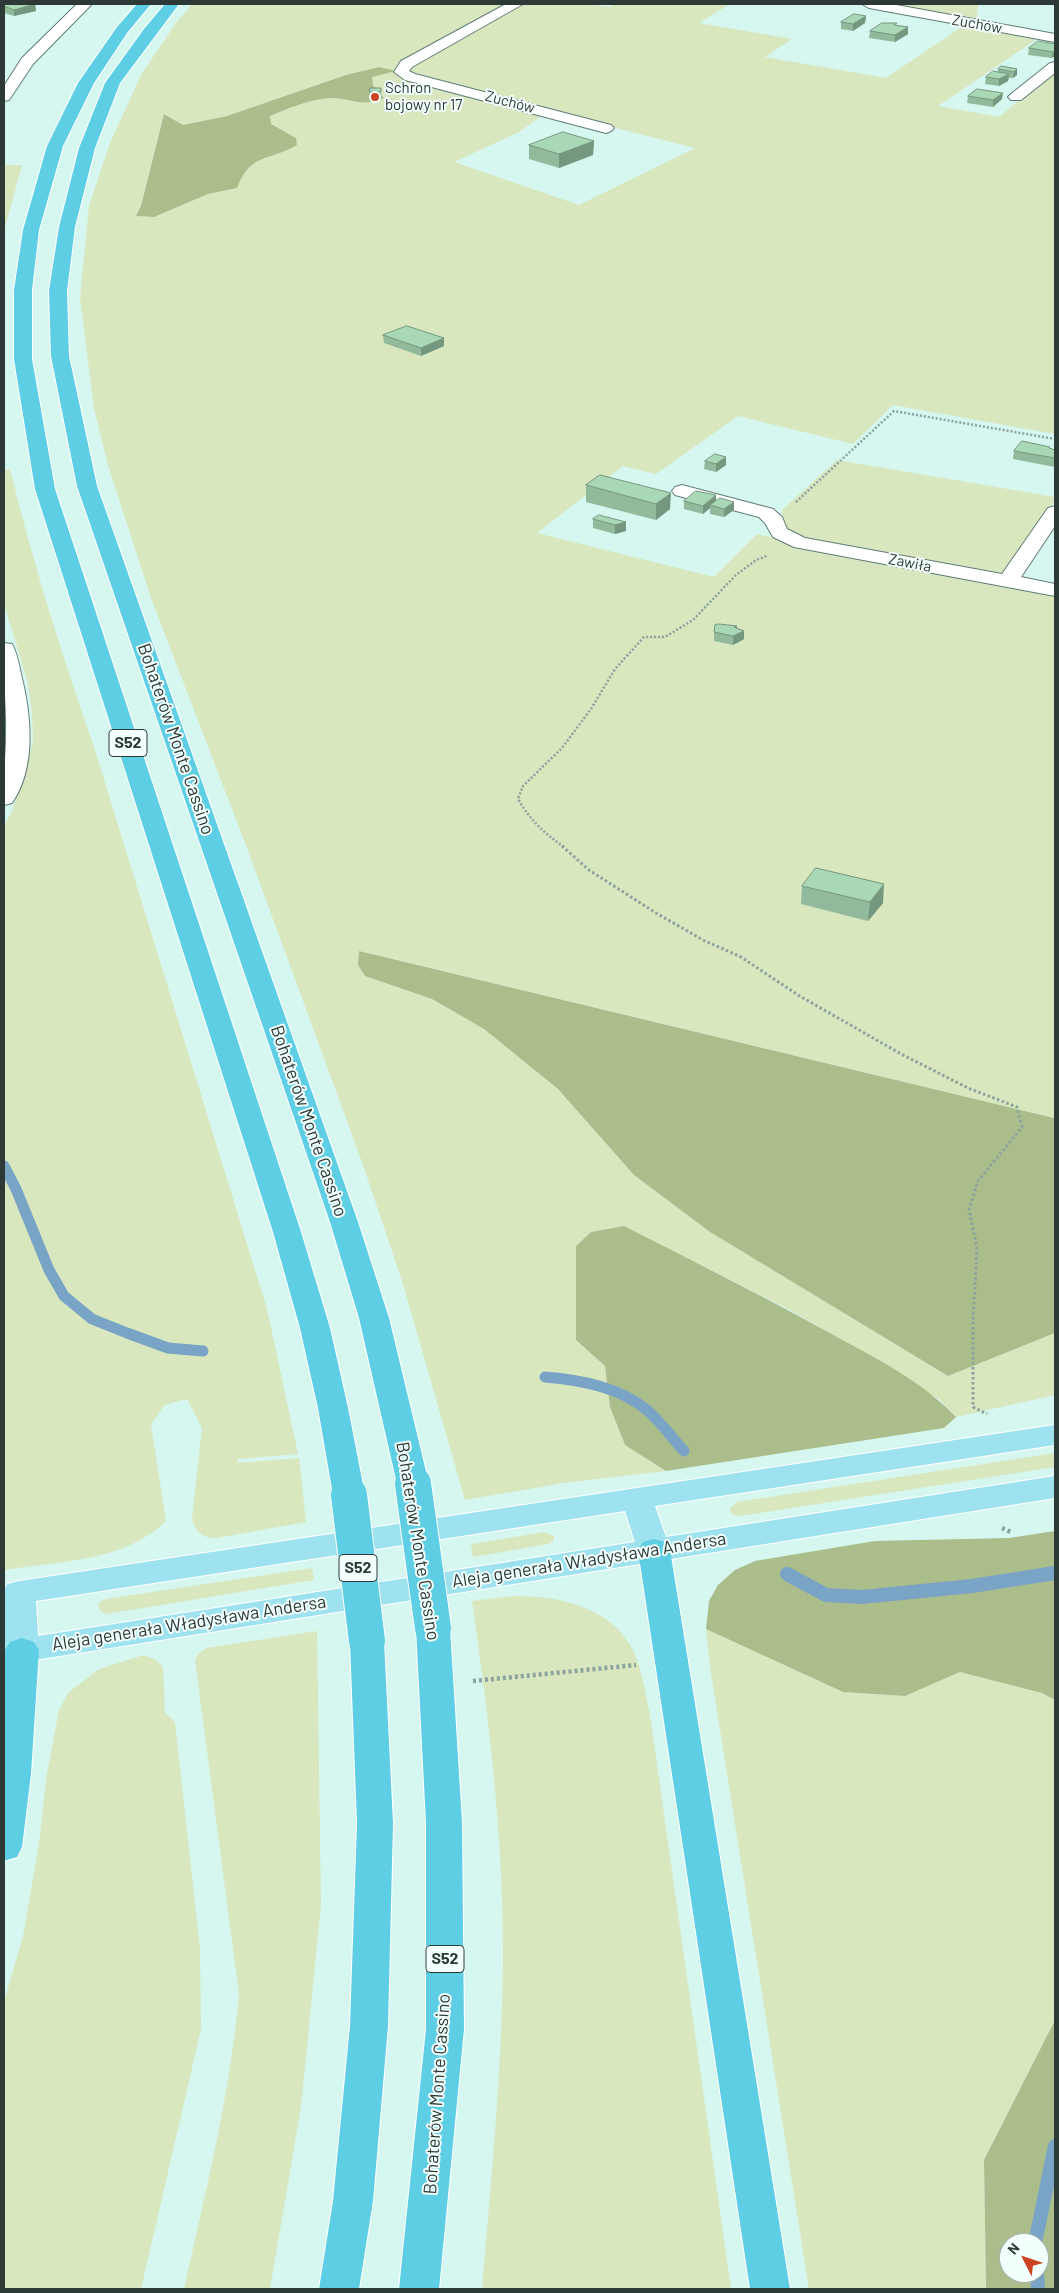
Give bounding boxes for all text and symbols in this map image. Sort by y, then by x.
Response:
street label: Zuchów [951,11,1003,37]
place label: Schron bojowy nr 17 [385,79,462,114]
street label: Zuchów [483,87,537,117]
marker: Schron bojowy nr 17 [369,91,381,103]
street label: Zawiła [887,550,933,576]
street label: Bohaterów Monte Cassino [133,640,219,838]
road number: S52 [109,730,147,756]
street label: Bohaterów Monte Cassino [266,1022,352,1220]
street label: Bohaterów Monte Cassino [392,1440,444,1642]
street label: Aleja generała Władysława Andersa [450,1528,728,1592]
road number: S52 [339,1555,377,1582]
street label: Aleja generała Władysława Andersa [50,1591,328,1655]
road number: S52 [426,1946,464,1972]
street label: Bohaterów Monte Cassino [419,1993,455,2195]
north arrow [999,2233,1049,2283]
text: N [1004,2239,1023,2258]

